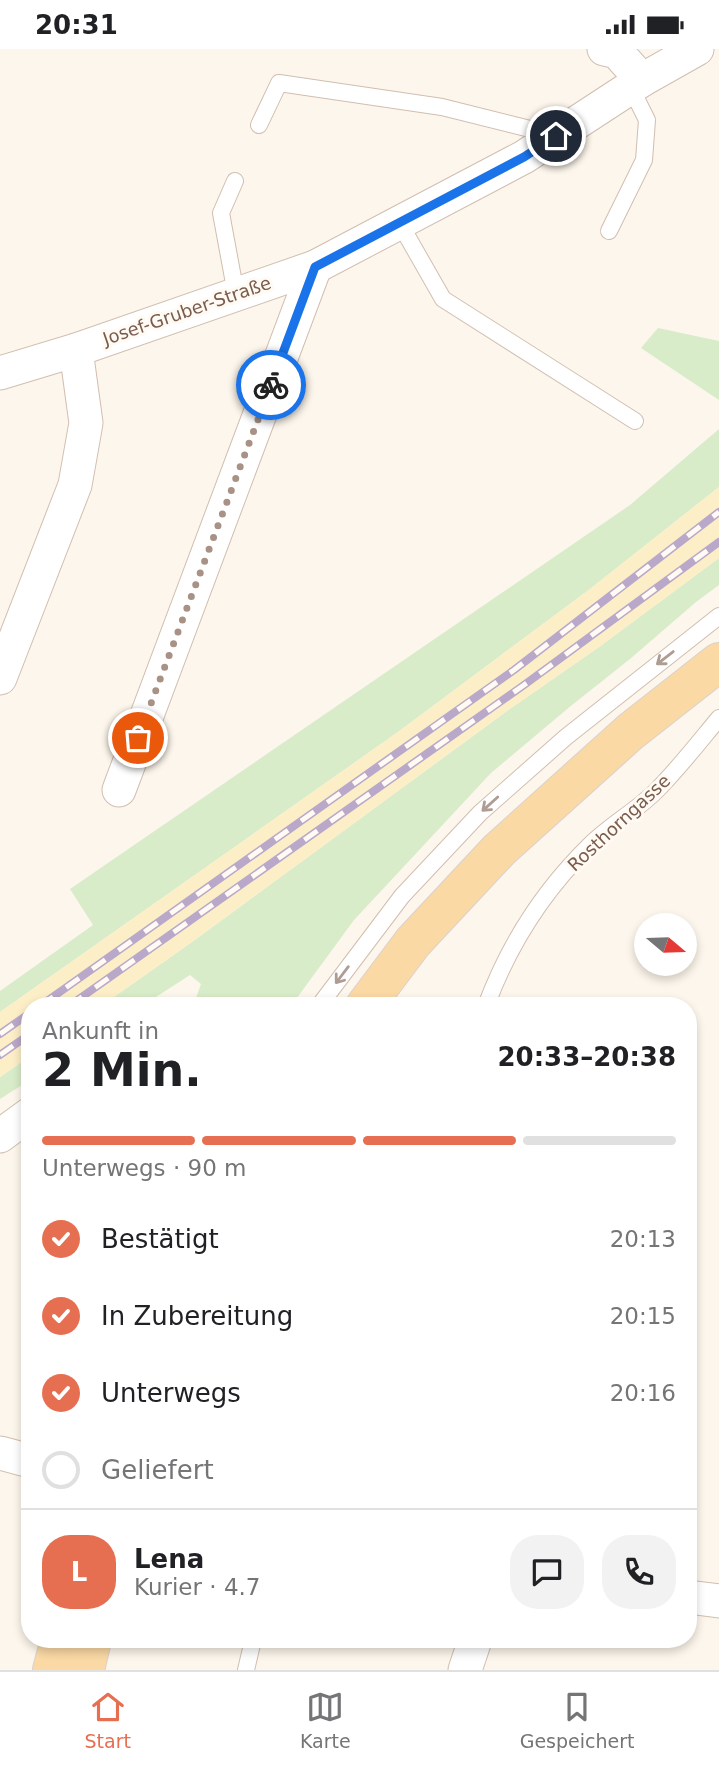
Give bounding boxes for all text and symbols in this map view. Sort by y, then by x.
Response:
text: 20:31 [35,10,118,40]
pin [526,106,586,166]
icon: home [537,117,575,155]
street label: Josef-Gruber-Straße [99,272,274,350]
courier [236,350,306,420]
icon: bike [252,366,290,404]
one-way arrow [657,651,675,666]
pin [108,708,168,768]
icon: bag [119,719,157,757]
street label: Rosthorngasse [563,770,674,875]
one-way arrow [482,796,500,812]
north arrow [634,913,696,977]
map controls [634,913,697,976]
one-way arrow [334,966,349,984]
text: Ankunft in [42,1018,159,1044]
text: 20:33–20:38 [497,1042,676,1072]
text: 2 Min. [42,1043,202,1097]
text: Unterwegs · 90 m [42,1155,247,1181]
icon: check [42,1220,80,1258]
text: Bestätigt [101,1224,219,1254]
text: 20:13 [610,1226,676,1252]
icon: check [42,1297,80,1335]
text: In Zubereitung [101,1301,293,1331]
text: 20:15 [610,1303,676,1329]
icon: check [42,1374,80,1412]
text: Unterwegs [101,1378,241,1408]
text: 20:16 [610,1380,676,1406]
text: Geliefert [101,1455,214,1485]
button: chat [510,1535,584,1609]
button: phone [602,1535,676,1609]
text: Lena [134,1544,204,1574]
text: L [71,1557,87,1587]
text: Kurier · 4.7 [134,1574,260,1600]
tab: Start [85,1688,131,1752]
tab: Karte [300,1688,351,1752]
tab: Gespeichert [520,1688,634,1752]

